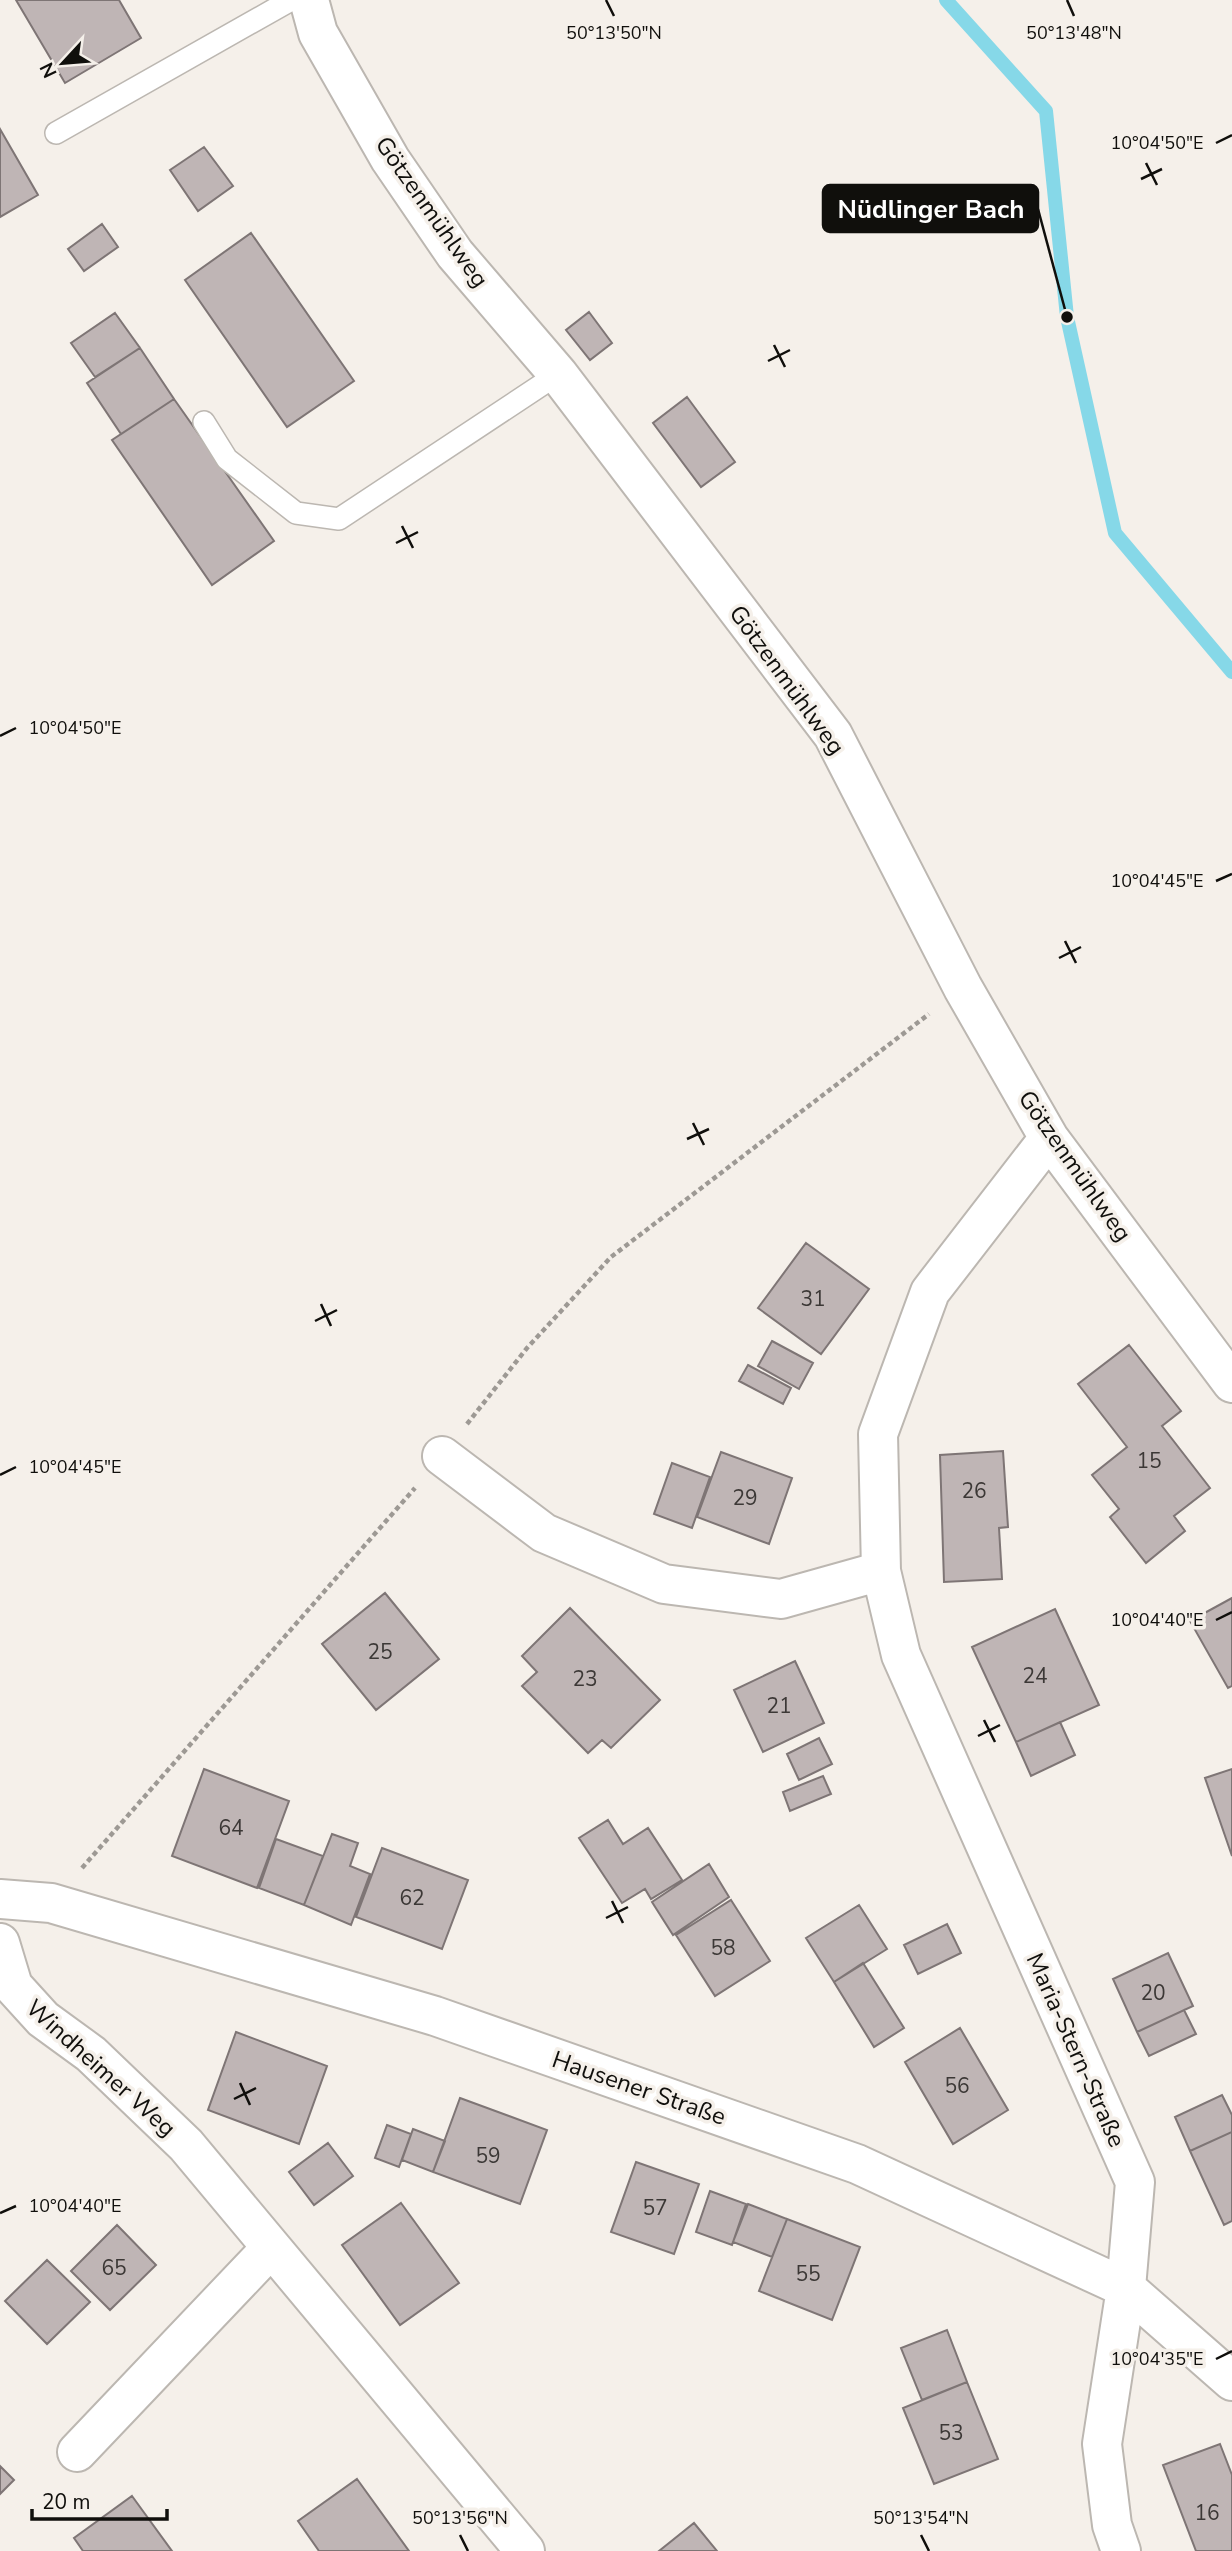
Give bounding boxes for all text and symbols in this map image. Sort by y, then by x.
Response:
text: 50°13'50"N [566,21,662,45]
text: 50°13'48"N [1026,21,1122,45]
north arrow [28,28,98,98]
text: N [34,58,63,82]
street label: Götzenmühlweg [368,130,496,294]
text: 10°04'50"E [1111,131,1204,155]
callout: Nüdlinger Bach [823,185,1038,232]
text: Nüdlinger Bach [838,192,1024,227]
street label: Götzenmühlweg [722,599,852,761]
text: 10°04'50"E [29,716,122,740]
text: 10°04'45"E [1111,869,1204,893]
street label: Götzenmühlweg [1011,1084,1139,1248]
house number: 31 [800,1285,826,1313]
house number: 15 [1136,1447,1162,1475]
text: 10°04'45"E [29,1455,122,1479]
house number: 26 [961,1477,987,1505]
house number: 29 [732,1484,758,1512]
text: 10°04'40"E [1111,1608,1204,1632]
house number: 25 [367,1638,393,1666]
house number: 24 [1022,1662,1048,1690]
house number: 23 [572,1665,598,1693]
house number: 21 [766,1692,792,1720]
house number: 64 [218,1814,244,1842]
house number: 62 [399,1884,425,1912]
house number: 58 [710,1934,736,1962]
street label: Maria-Stern-Straße [1019,1948,1133,2152]
house number: 20 [1140,1979,1166,2007]
street label: Windheimer Weg [19,1992,183,2144]
street label: Hausener Straße [548,2043,730,2133]
house number: 56 [944,2072,970,2100]
house number: 59 [475,2142,501,2170]
text: 10°04'40"E [29,2194,122,2218]
house number: 57 [642,2194,668,2222]
house number: 65 [101,2254,127,2282]
house number: 55 [795,2260,821,2288]
text: 10°04'35"E [1111,2347,1204,2371]
house number: 53 [938,2419,964,2447]
scale bar [32,2478,166,2522]
text: 20 m [42,2488,91,2516]
house number: 16 [1194,2499,1220,2527]
text: 50°13'56"N [412,2506,508,2530]
text: 50°13'54"N [873,2506,969,2530]

